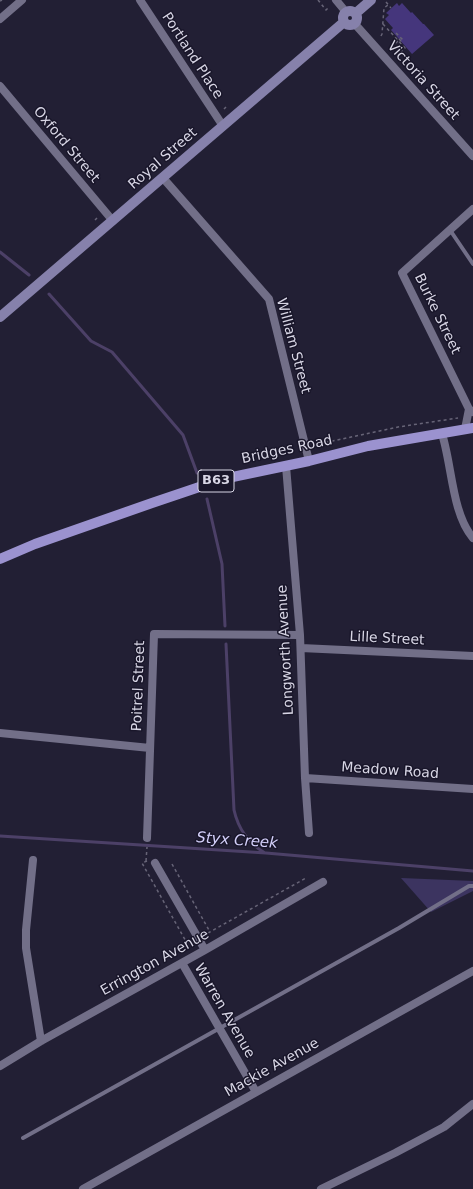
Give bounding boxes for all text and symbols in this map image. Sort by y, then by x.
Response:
street label: Portland Place [158,10,226,102]
street label: Victoria Street [383,38,463,124]
street label: Oxford Street [29,104,103,186]
street label: Royal Street [125,125,201,193]
street label: Burke Street [410,271,464,357]
street label: William Street [272,296,314,396]
street label: Bridges Road [240,432,334,468]
road number: B63 [198,470,234,492]
street label: Longworth Avenue [274,584,298,716]
street label: Lille Street [349,629,425,649]
street label: Poitrel Street [129,640,149,732]
street label: Meadow Road [341,759,439,783]
water label: Styx Creek [196,829,278,853]
street label: Errington Avenue [98,926,212,1000]
street label: Warren Avenue [190,961,258,1061]
street label: Mackie Avenue [222,1035,322,1101]

